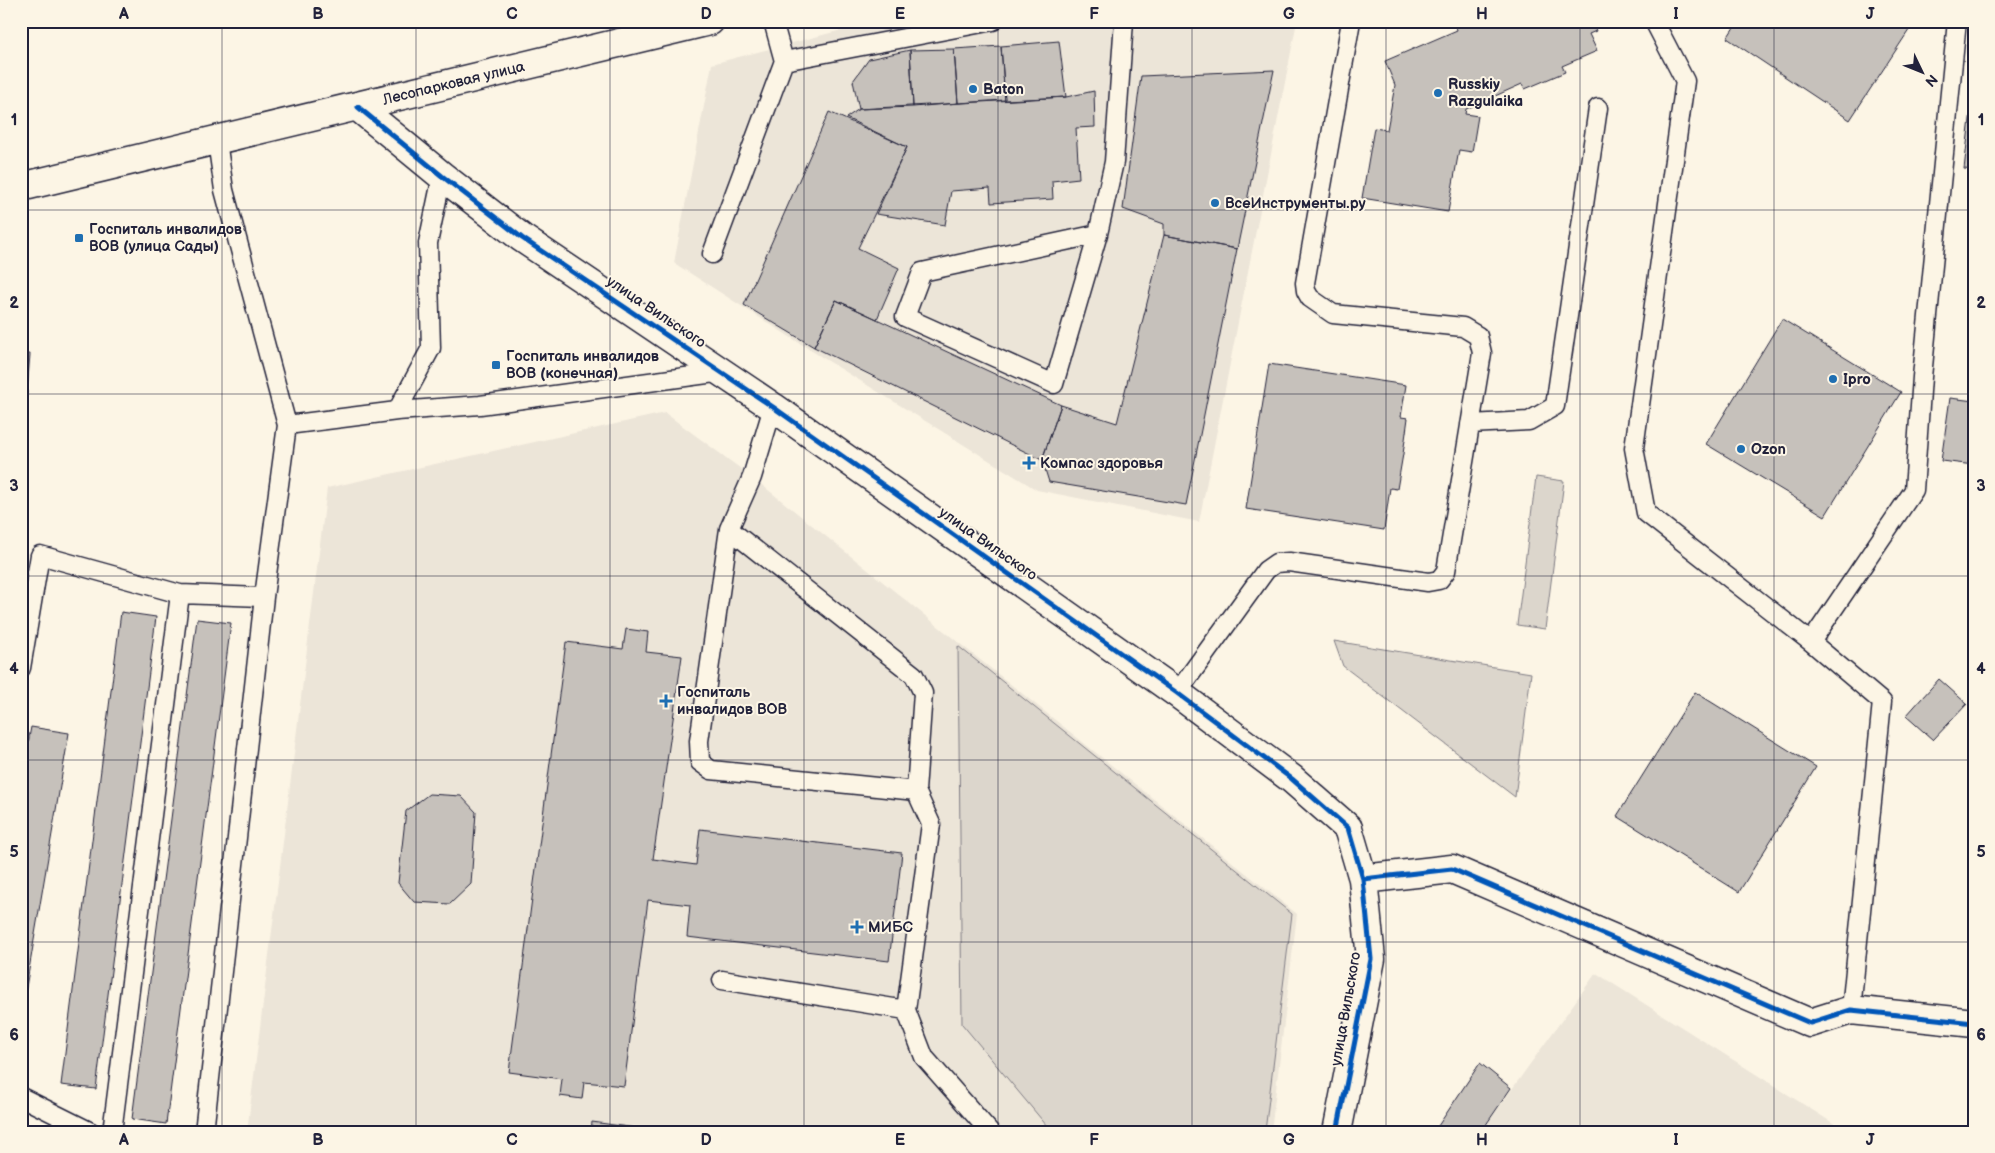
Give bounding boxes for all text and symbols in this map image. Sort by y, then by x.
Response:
text: A [118,5,129,24]
text: B [312,5,324,24]
text: C [506,5,518,24]
text: D [700,5,712,24]
text: E [895,5,905,24]
text: F [1089,5,1099,24]
text: G [1283,5,1295,24]
text: H [1476,5,1488,24]
text: I [1673,5,1679,24]
text: J [1866,5,1875,24]
north arrow [1898,48,1948,98]
street label: Лесопарковая улица [380,56,527,109]
text: N [1921,71,1941,90]
place label: Russkiy Razgulaika [1448,75,1523,111]
place label: Baton [983,80,1024,99]
marker: Baton [967,83,979,95]
marker: Russkiy Razgulaika [1432,87,1444,99]
text: 1 [11,111,17,130]
text: 1 [1978,111,1984,130]
place label: ВсеИнструменты.ру [1225,194,1366,213]
marker: ВсеИнструменты.ру [1209,197,1221,209]
place label: Госпиталь инвалидов ВОВ (улица Сады) [89,220,242,256]
marker: Госпиталь инвалидов ВОВ (улица Сады) [73,232,85,244]
street label: улица Вильского [603,272,709,352]
text: 2 [9,294,19,313]
text: 2 [1976,294,1986,313]
place label: Госпиталь инвалидов ВОВ (конечная) [506,347,659,383]
marker: Госпиталь инвалидов ВОВ (конечная) [490,359,502,371]
place label: Ipro [1843,370,1871,389]
marker: Ipro [1827,373,1839,385]
place label: Ozon [1751,440,1786,459]
marker: Ozon [1735,443,1747,455]
place label: Компас здоровья [1040,454,1163,473]
marker: Компас здоровья [1022,456,1036,470]
text: 3 [9,477,19,496]
text: 3 [1976,477,1986,496]
street label: улица Вильского [935,503,1041,585]
text: 4 [9,660,19,679]
text: 4 [1976,660,1986,679]
place label: Госпиталь инвалидов ВОВ [677,683,787,719]
marker: Госпиталь инвалидов ВОВ [659,694,673,708]
text: 5 [9,843,19,862]
text: 5 [1976,843,1986,862]
place label: МИБС [868,918,914,937]
marker: МИБС [850,920,864,934]
street label: улица Вильского [1327,950,1365,1068]
text: 6 [9,1026,19,1045]
text: 6 [1976,1026,1986,1045]
text: A [118,1131,129,1150]
text: B [312,1131,324,1150]
text: C [506,1131,518,1150]
text: D [700,1131,712,1150]
text: E [895,1131,905,1150]
text: F [1089,1131,1099,1150]
text: G [1283,1131,1295,1150]
text: H [1476,1131,1488,1150]
text: I [1673,1131,1679,1150]
text: J [1866,1131,1875,1150]

